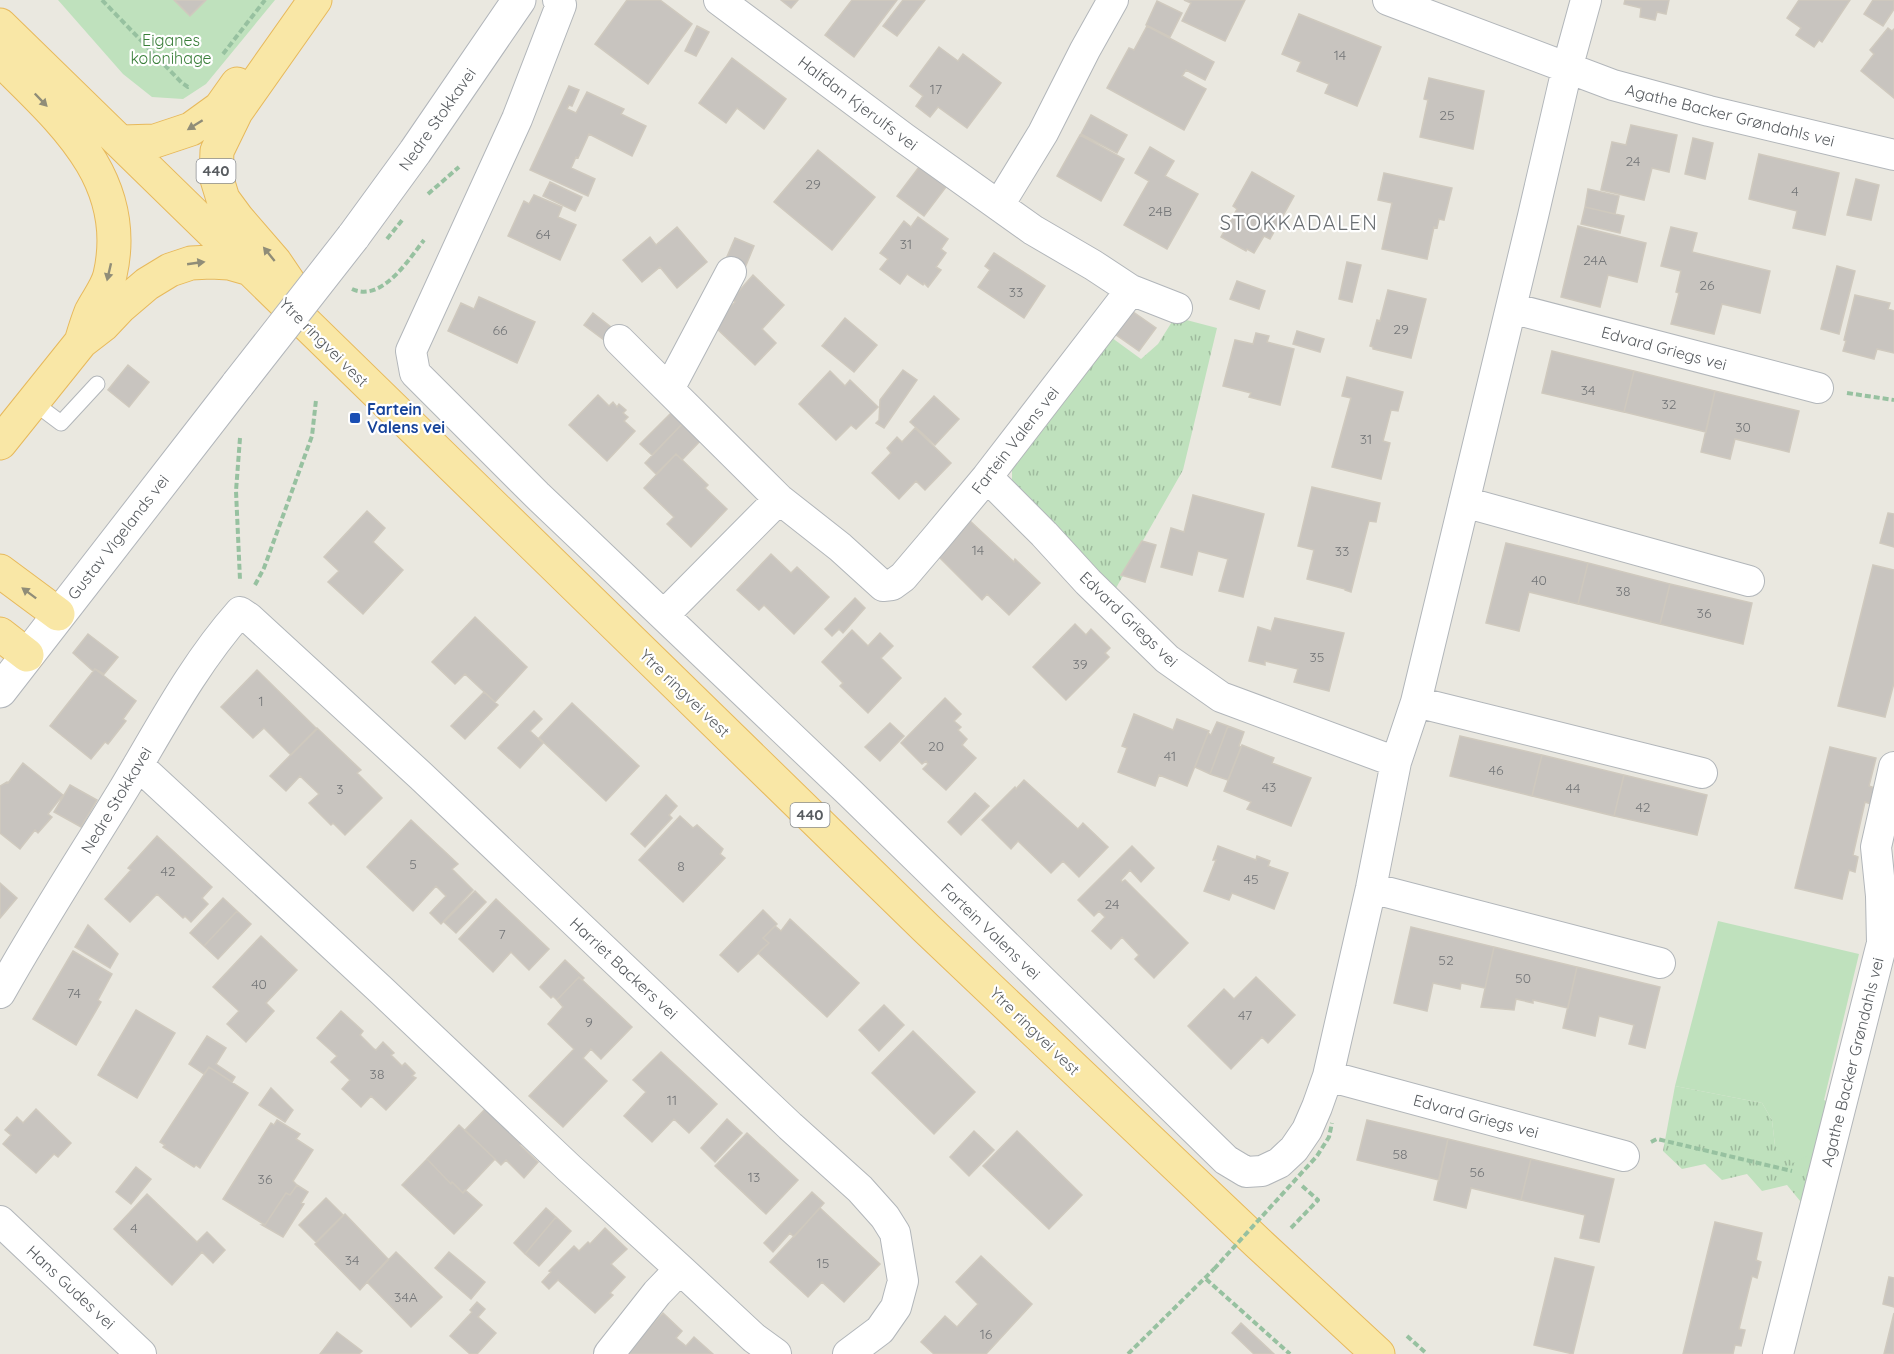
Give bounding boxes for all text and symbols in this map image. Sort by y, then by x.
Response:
park label: Eiganes kolonihage [130,30,212,68]
house number: 14 [1334,46,1346,64]
street label: Halfdan Kjerulfs vei [794,51,922,155]
street label: Nedre Stokkavei [394,64,480,174]
street label: Agathe Backer Grøndahls vei [1623,79,1837,151]
house number: 17 [930,80,942,98]
one-way arrow [34,92,48,106]
house number: 25 [1439,106,1455,124]
one-way arrow [187,120,204,131]
house number: 24 [1626,152,1640,170]
road number: 440 [196,159,236,183]
house number: 29 [805,175,821,193]
house number: 4 [1791,182,1799,200]
house number: 24B [1148,202,1172,220]
district label: STOKKADALEN [1220,210,1378,235]
house number: 64 [535,225,551,243]
house number: 31 [900,235,912,253]
one-way arrow [262,246,275,262]
house number: 24A [1583,251,1607,269]
one-way arrow [187,259,206,268]
one-way arrow [104,263,114,281]
house number: 26 [1699,276,1715,294]
house number: 33 [1009,283,1023,301]
street label: Ytre ringvei vest [275,293,373,391]
house number: 29 [1393,320,1409,338]
house number: 66 [492,321,508,339]
street label: Edvard Griegs vei [1599,322,1729,374]
house number: 34 [1581,381,1595,399]
street label: Fartein Valens vei [967,382,1063,498]
house number: 32 [1661,395,1677,413]
place label: Fartein Valens vei [367,399,445,437]
marker: Fartein Valens vei [348,411,362,425]
house number: 30 [1735,418,1751,436]
house number: 31 [1360,430,1372,448]
street label: Gustav Vigelands vei [63,470,173,604]
house number: 14 [972,541,984,559]
house number: 33 [1335,542,1349,560]
street label: Edvard Griegs vei [1076,567,1182,671]
house number: 40 [1531,571,1547,589]
house number: 38 [1616,582,1630,600]
one-way arrow [21,587,36,599]
house number: 36 [1697,604,1712,622]
street label: Ytre ringvei vest [636,645,734,741]
house number: 35 [1310,648,1324,666]
house number: 39 [1072,655,1088,673]
house number: 1 [258,692,264,710]
house number: 20 [928,737,944,755]
street label: Nedre Stokkavei [76,743,156,857]
house number: 41 [1164,747,1176,765]
house number: 46 [1489,761,1504,779]
house number: 43 [1262,778,1276,796]
house number: 44 [1566,779,1580,797]
house number: 3 [336,780,344,798]
house number: 42 [1635,798,1651,816]
road number: 440 [790,803,830,827]
house number: 5 [409,855,417,873]
house number: 8 [677,857,685,875]
house number: 42 [160,862,176,880]
house number: 45 [1243,870,1259,888]
street label: Fartein Valens vei [937,878,1045,984]
house number: 24 [1105,895,1119,913]
street label: Harriet Backers vei [566,913,682,1023]
house number: 7 [498,925,506,943]
house number: 52 [1438,951,1454,969]
street label: Agathe Backer Grøndahls vei [1816,955,1888,1169]
house number: 50 [1515,969,1531,987]
house number: 40 [251,975,267,993]
street label: Ytre ringvei vest [986,983,1084,1079]
house number: 74 [67,984,81,1002]
house number: 47 [1238,1006,1252,1024]
house number: 9 [585,1013,593,1031]
house number: 38 [370,1065,384,1083]
street label: Edvard Griegs vei [1411,1090,1541,1142]
house number: 11 [667,1091,677,1109]
house number: 58 [1392,1145,1408,1163]
house number: 56 [1469,1163,1485,1181]
house number: 13 [748,1168,760,1186]
house number: 36 [258,1170,273,1188]
house number: 4 [130,1219,138,1237]
street label: Hans Gudes vei [22,1241,120,1333]
house number: 34 [345,1251,359,1269]
house number: 15 [817,1254,829,1272]
house number: 34A [394,1288,418,1306]
house number: 16 [980,1325,993,1343]

